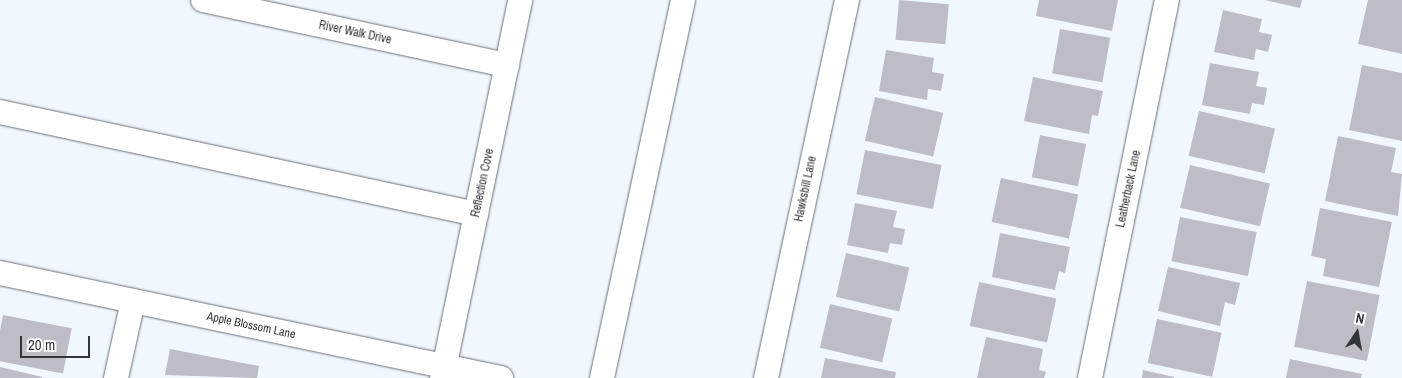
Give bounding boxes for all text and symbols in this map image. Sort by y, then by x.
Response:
street label: River Walk Drive [317,18,393,48]
street label: Reflection Cove [469,147,497,219]
street label: Leatherback Lane [1114,149,1144,229]
street label: Hawksbill Lane [792,155,820,223]
north arrow [1332,308,1382,358]
text: N [1354,309,1366,328]
street label: Apple Blossom Lane [205,310,297,342]
scale bar [22,326,92,358]
text: 20 m [28,334,55,355]

